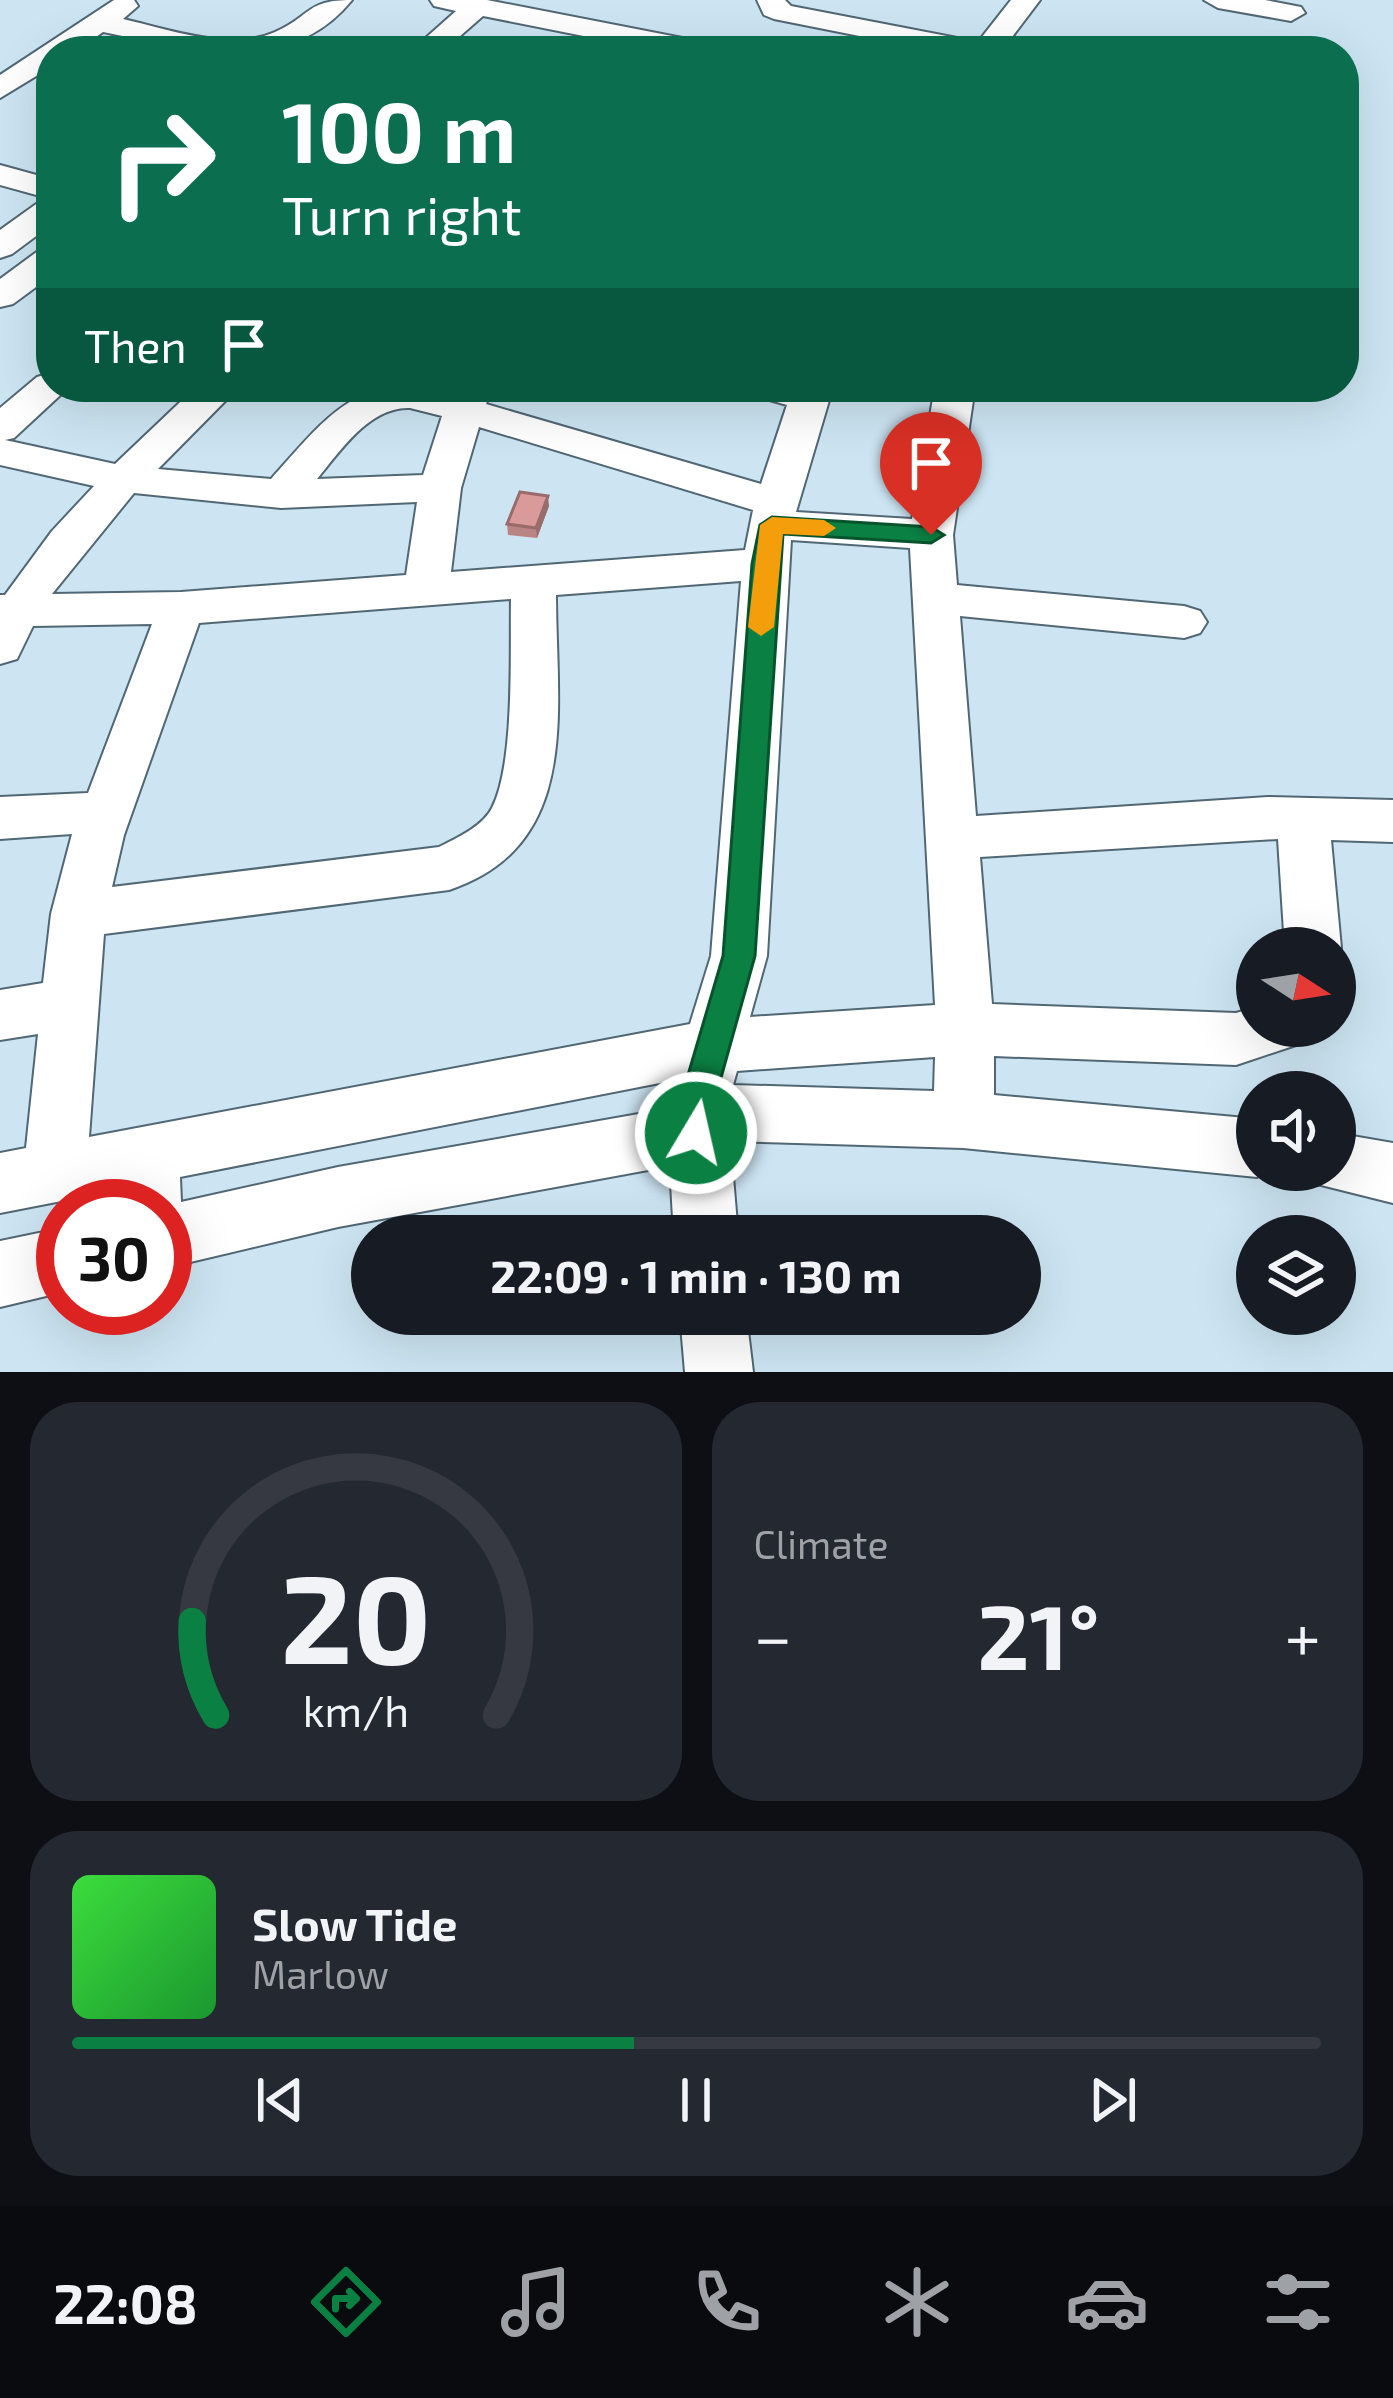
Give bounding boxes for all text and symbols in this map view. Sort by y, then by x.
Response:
text: 100 m [282,79,516,180]
icon: right [84,84,240,240]
text: Turn right [282,181,522,246]
icon: arrive [211,312,277,378]
text: Then [84,318,187,372]
pin [880,412,982,535]
icon: arrive [898,430,964,496]
north arrow [1236,927,1356,1047]
map controls [1236,927,1356,1335]
position arrow [633,1070,759,1196]
button: sound [1236,1071,1356,1191]
speed limit sign: 30 [36,1179,192,1335]
button: layers [1236,1215,1356,1335]
text: 22:09 · 1 min · 130 m [490,1248,902,1302]
text: Climate [754,1520,888,1567]
text: 20 [280,1539,431,1689]
text: 21° [977,1580,1099,1688]
text: − [754,1595,792,1674]
text: + [1285,1595,1321,1674]
text: km/h [302,1683,409,1735]
text: Slow Tide [252,1896,457,1950]
text: Marlow [252,1950,389,1997]
icon: previous [247,2067,313,2133]
icon: pause [663,2067,729,2133]
icon: next [1080,2067,1146,2133]
icon: directions [304,2260,388,2344]
icon: music [494,2260,578,2344]
icon: phone [685,2260,769,2344]
icon: climate [875,2260,959,2344]
icon: car [1065,2260,1149,2344]
icon: filters [1256,2260,1340,2344]
text: 22:08 [53,2270,198,2335]

